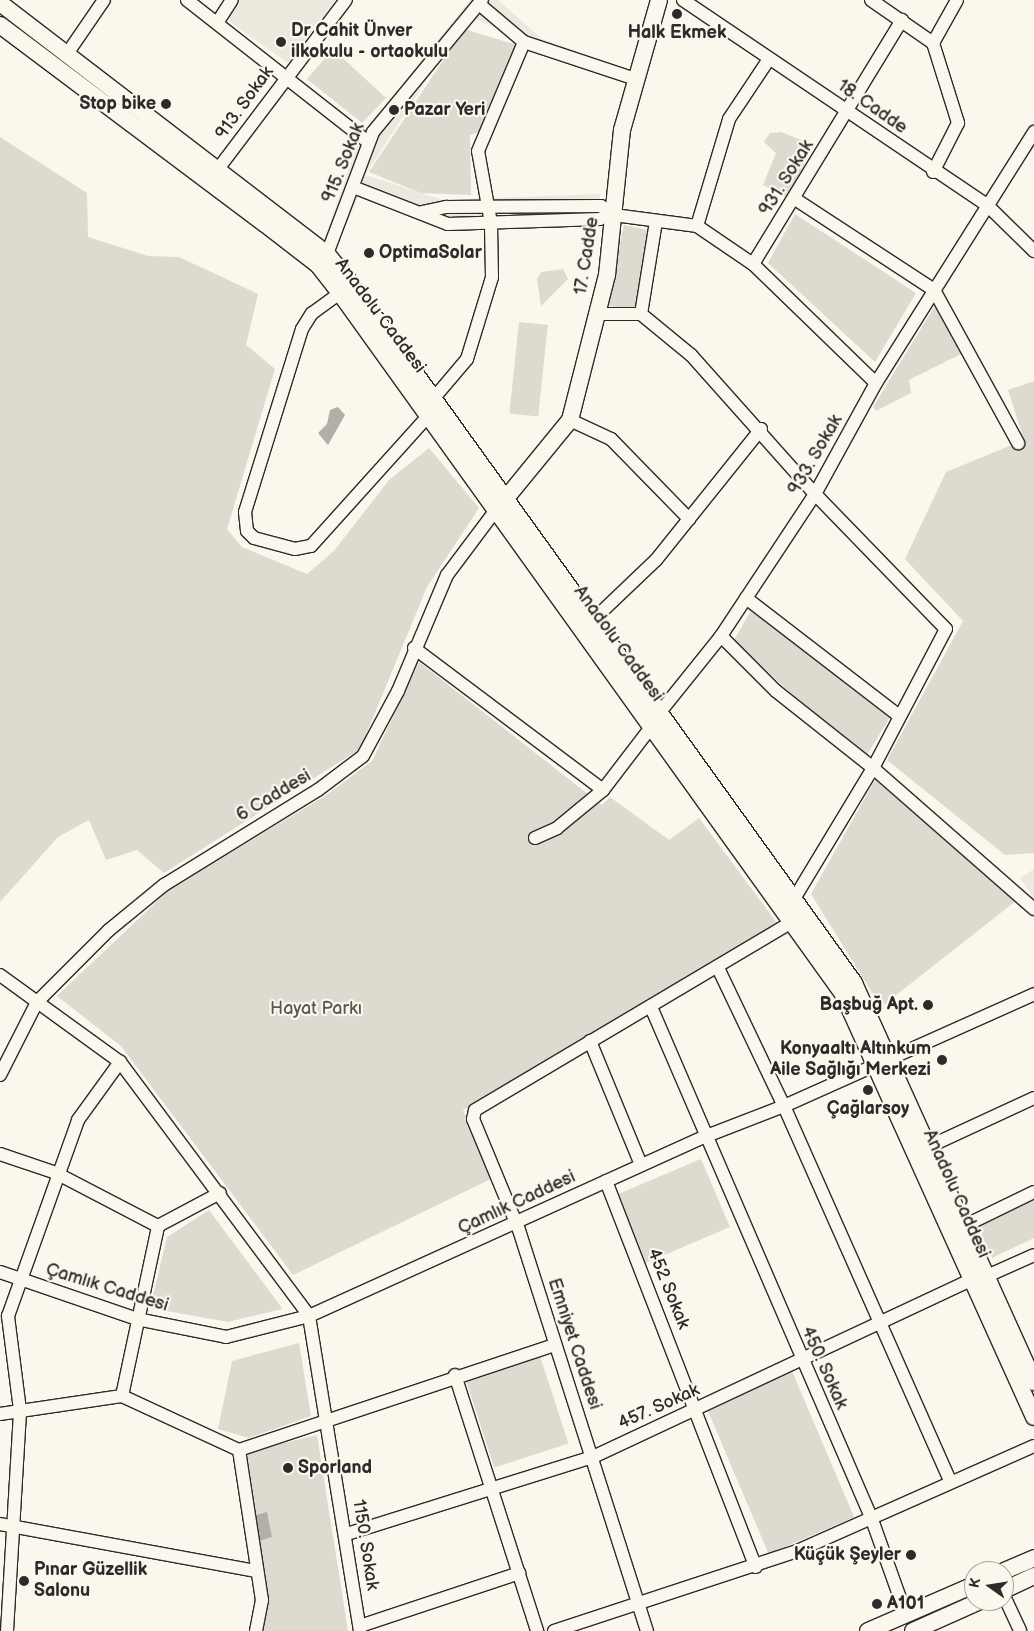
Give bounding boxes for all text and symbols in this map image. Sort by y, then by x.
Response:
marker: Halk Ekmek [671,8,683,20]
place label: Dr Cahit Ünver ilkokulu - ortaokulu [291,21,448,64]
place label: Halk Ekmek [628,22,726,44]
marker: Dr Cahit Ünver ilkokulu - ortaokulu [275,36,287,48]
street label: 913. Sokak [211,62,279,144]
street label: 18. Cadde [833,75,911,139]
place label: Stop bike [79,93,156,115]
marker: Stop bike [160,98,172,110]
place label: Pazar Yeri [404,99,485,121]
marker: Pazar Yeri [388,104,400,116]
street label: 915. Sokak [318,120,370,206]
street label: 931. Sokak [755,136,819,220]
street label: 17. Cadde [570,216,604,296]
place label: OptimaSolar [379,242,482,264]
marker: OptimaSolar [363,247,375,259]
street label: Anadolu Caddesi [330,254,430,378]
street label: 933. Sokak [784,411,848,499]
street label: Anadolu Caddesi [569,582,667,706]
street label: 6 Caddesi [233,765,315,827]
place label: Başbuğ Apt. [819,994,918,1016]
park label: Hayat Parkı [270,998,362,1020]
marker: Başbuğ Apt. [922,999,934,1011]
place label: Konyaaltı Altınkum Aile Sağlığı Merkezi [770,1039,931,1082]
marker: Konyaaltı Altınkum Aile Sağlığı Merkezi [935,1053,949,1067]
marker: Çağlarsoy [862,1084,874,1096]
place label: Çağlarsoy [827,1098,909,1120]
street label: Anadolu Caddesi [918,1126,994,1262]
street label: Çamlık Caddesi [455,1166,579,1240]
street label: 452 Sokak [642,1245,694,1333]
street label: Çamlık Caddesi [43,1259,171,1317]
street label: Emniyet Caddesi [543,1276,605,1412]
street label: 450. Sokak [796,1323,852,1413]
street label: 457. Sokak [615,1379,703,1435]
place label: Sporland [298,1457,372,1479]
marker: Sporland [282,1462,294,1474]
street label: 1150. Sokak [347,1498,383,1592]
place label: Küçük Şeyler [794,1544,901,1566]
marker: Küçük Şeyler [905,1549,917,1561]
place label: Pınar Güzellik Salonu [34,1560,147,1602]
north arrow [964,1561,1014,1611]
marker: Pınar Güzellik Salonu [18,1575,30,1587]
text: K [966,1576,984,1589]
place label: A101 [887,1593,924,1615]
marker: A101 [871,1598,883,1610]

